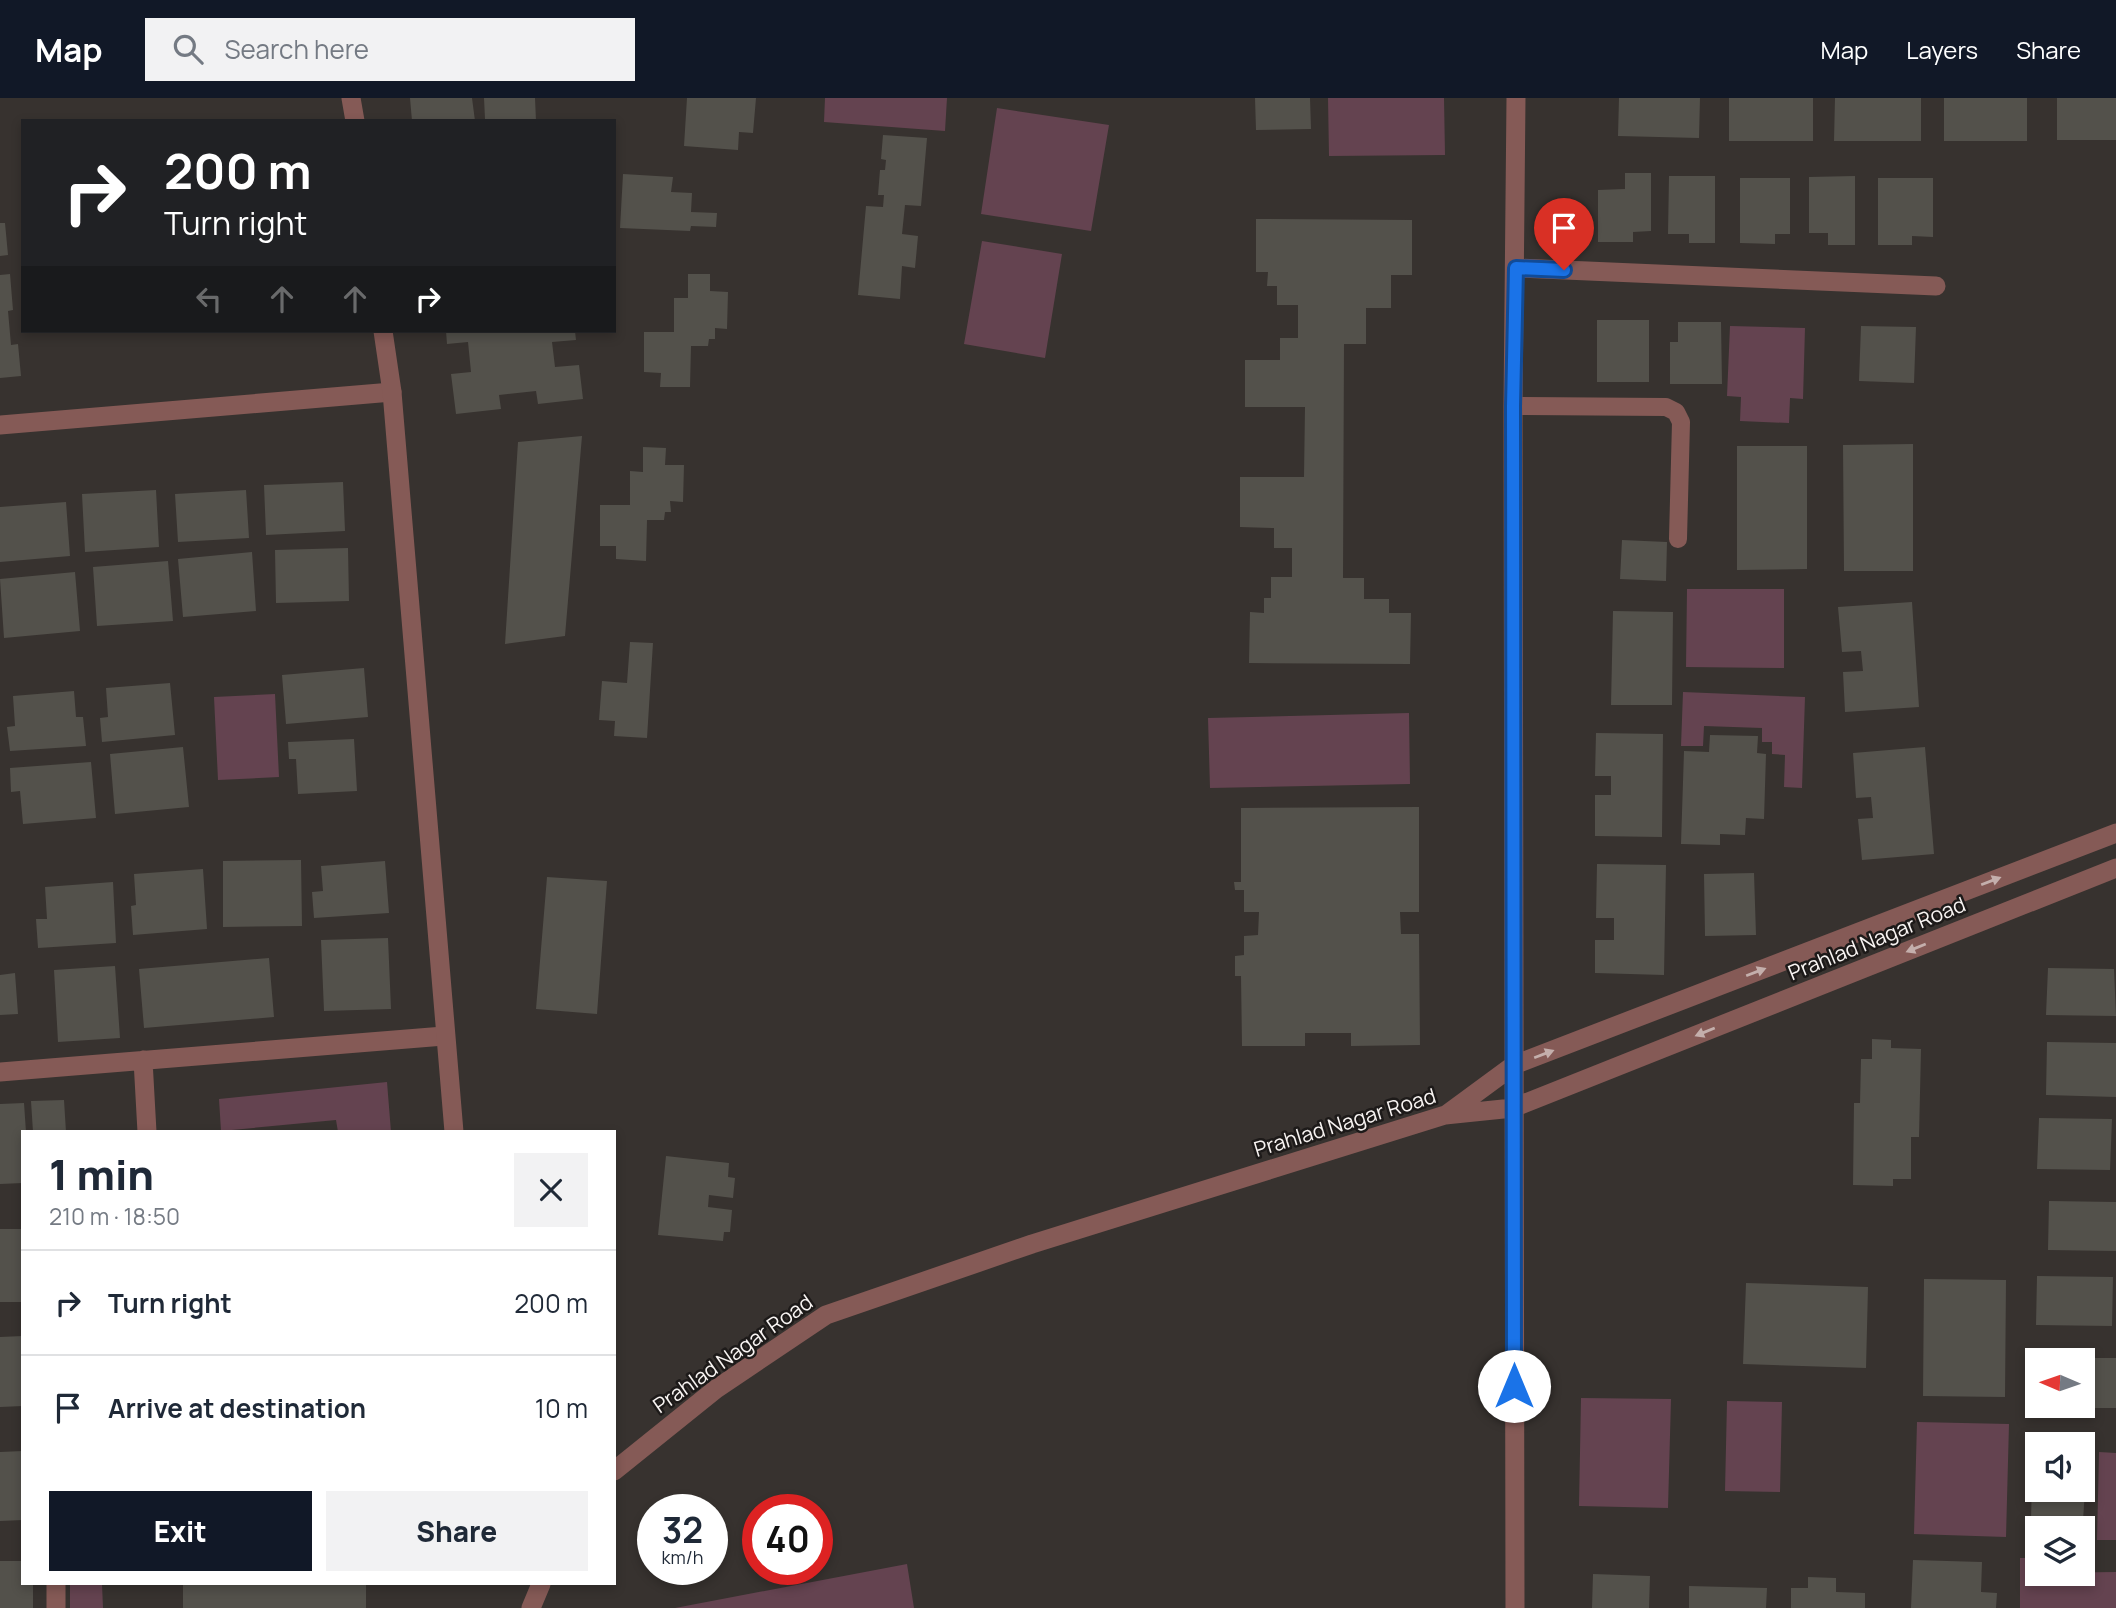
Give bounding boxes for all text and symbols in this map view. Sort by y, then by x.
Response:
search box [145,18,635,81]
text: Map [35,27,103,72]
icon: search [169,30,207,68]
text: Search here [225,31,369,67]
text: Map [1821,33,1868,66]
text: Layers [1906,33,1978,66]
text: Share [2016,33,2081,66]
text: 200 m [164,137,312,204]
icon: right [49,147,140,238]
pin [1534,198,1594,270]
text: Turn right [164,201,307,245]
icon: arrive [1545,209,1583,247]
icon: left [190,280,228,318]
icon: ahead [263,280,301,318]
icon: ahead [336,280,374,318]
icon: right [409,280,447,318]
one-way arrow [1981,875,2002,886]
street label: Prahlad Nagar Road [1784,890,1969,986]
one-way arrow [1905,942,1926,953]
one-way arrow [1745,966,1766,977]
one-way arrow [1694,1026,1715,1037]
one-way arrow [1533,1048,1554,1059]
street label: Prahlad Nagar Road [1250,1081,1439,1163]
text: 1 min [49,1145,154,1203]
button: close [514,1153,588,1227]
text: 210 m · 18:50 [49,1200,180,1232]
icon: right [49,1284,87,1322]
text: Turn right [108,1285,232,1321]
text: 200 m [514,1285,588,1321]
street label: Prahlad Nagar Road [647,1288,818,1419]
north arrow [2025,1348,2095,1418]
map controls [2025,1348,2095,1586]
position arrow [1477,1349,1551,1423]
icon: arrive [49,1389,87,1427]
text: Arrive at destination [108,1390,366,1426]
text: 10 m [535,1390,588,1426]
button: sound [2025,1432,2095,1502]
button: Exit [49,1491,312,1571]
button: Share [326,1491,588,1571]
speed limit sign: 40 [742,1494,833,1585]
text: 32 [662,1506,703,1554]
button: layers [2025,1516,2095,1586]
text: km/h [662,1545,703,1569]

